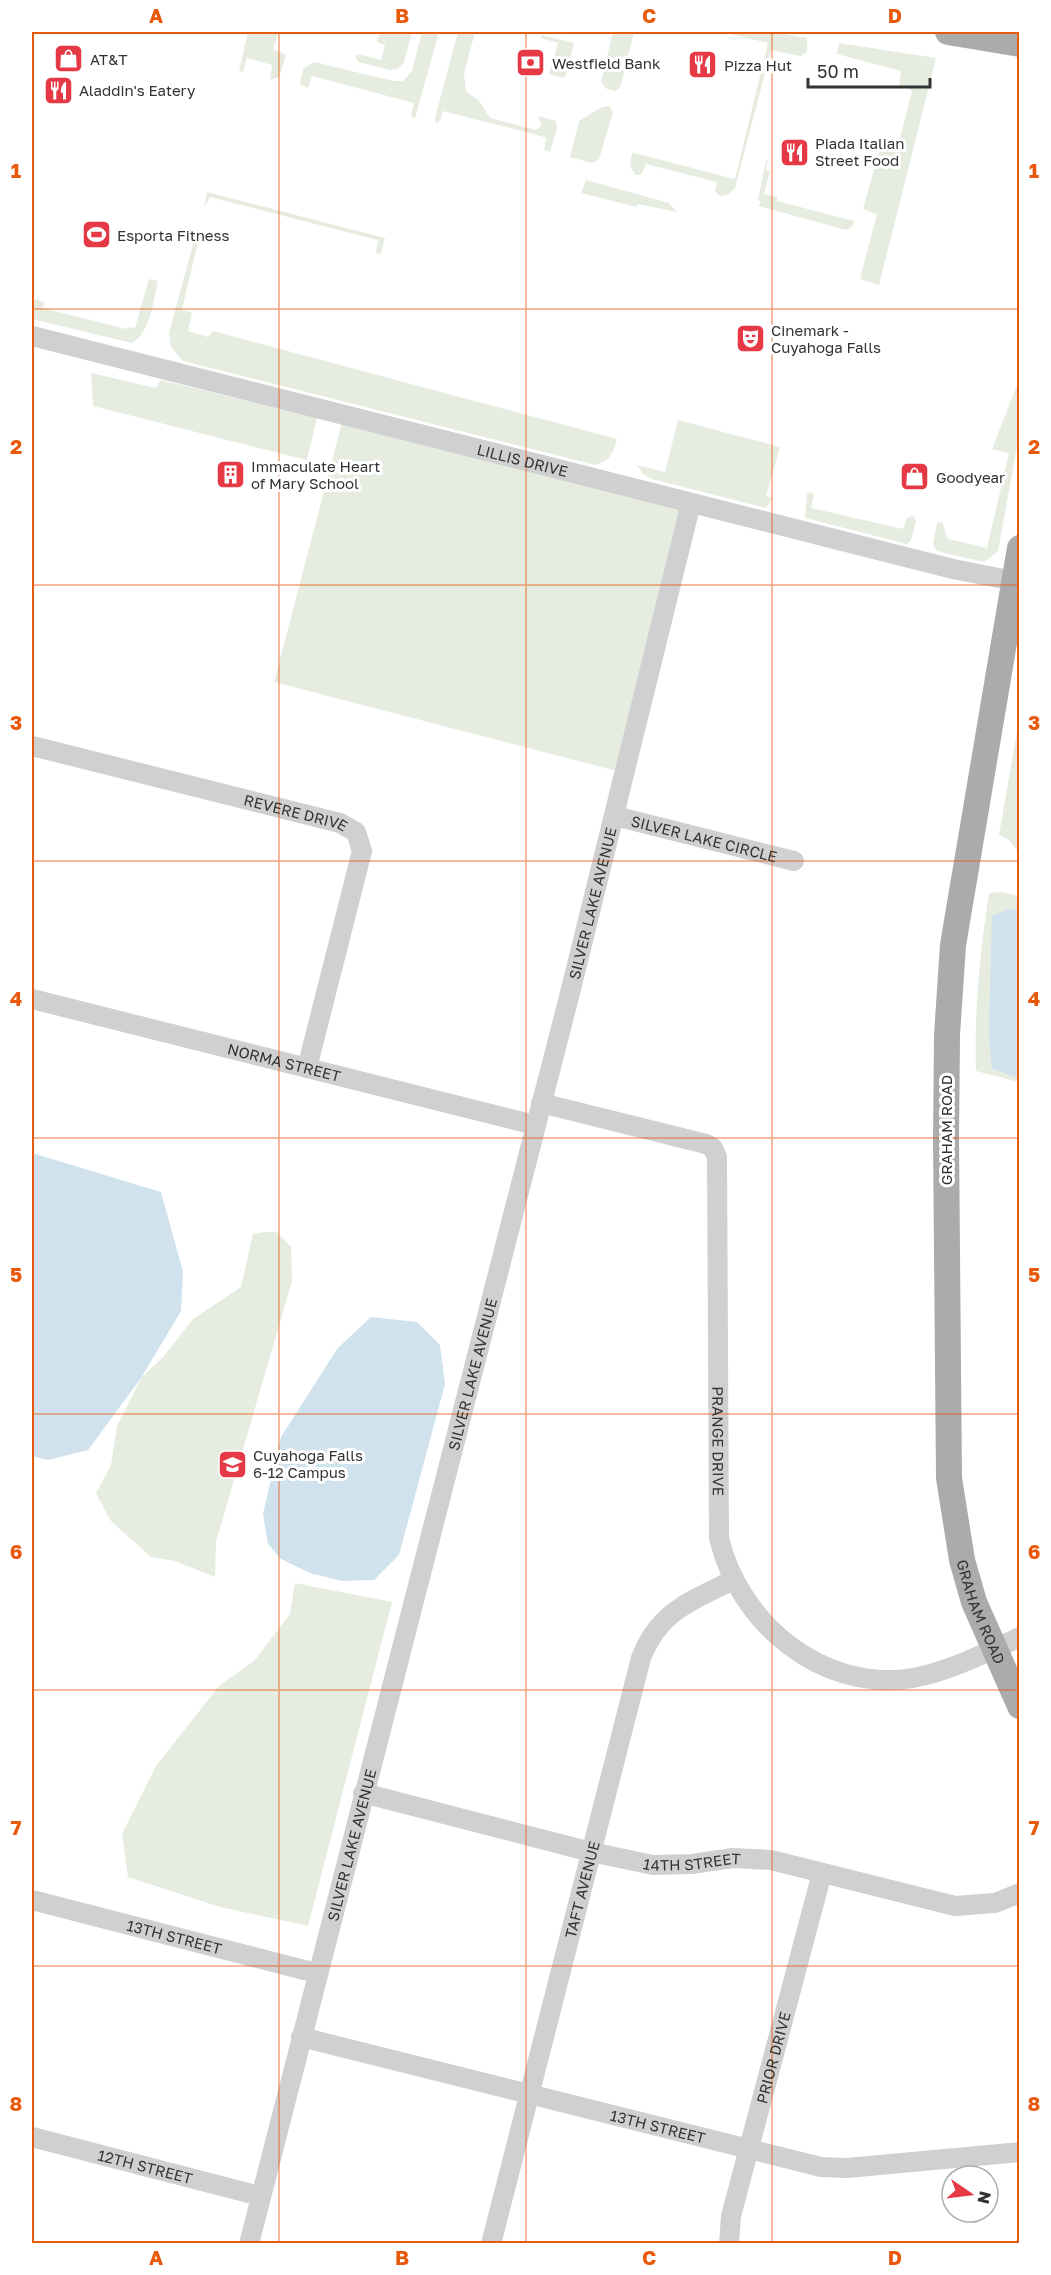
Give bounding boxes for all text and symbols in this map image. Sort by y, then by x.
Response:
text: A [149,3,163,27]
text: B [395,3,409,27]
text: C [642,3,656,27]
text: D [888,3,902,27]
shop icon: AT&T [53,43,85,75]
bank icon: Westfield Bank [515,47,547,79]
restaurant icon: Pizza Hut [687,49,719,81]
place label: AT&T [90,50,128,68]
scale bar [808,51,930,89]
place label: Westfield Bank [552,54,661,72]
place label: Pizza Hut [724,56,792,74]
text: 50 m [817,60,859,82]
restaurant icon: Aladdin's Eatery [42,74,74,106]
place label: Aladdin's Eatery [79,81,196,99]
place label: Piada Italian Street Food [815,134,904,169]
restaurant icon: Piada Italian Street Food [778,136,810,168]
text: 1 [11,158,21,182]
text: 1 [1029,158,1039,182]
sports icon: Esporta Fitness [80,219,112,251]
place label: Esporta Fitness [117,226,230,244]
place label: Cinemark - Cuyahoga Falls [771,321,881,356]
theatre icon: Cinemark - Cuyahoga Falls [734,323,766,355]
text: 2 [10,434,22,458]
text: 2 [1028,434,1040,458]
street label: LILLIS DRIVE [475,440,570,480]
place label: Immaculate Heart of Mary School [251,457,380,492]
building icon: Immaculate Heart of Mary School [214,459,246,491]
shop icon: Goodyear [899,461,931,493]
place label: Goodyear [936,468,1005,486]
text: 3 [10,710,22,734]
text: 3 [1028,710,1040,734]
street label: REVERE DRIVE [242,790,351,835]
street label: SILVER LAKE CIRCLE [629,811,779,865]
street label: SILVER LAKE AVENUE [565,825,620,981]
text: 4 [10,986,22,1010]
text: 4 [1028,986,1040,1010]
street label: NORMA STREET [226,1039,343,1085]
street label: GRAHAM ROAD [937,1075,955,1185]
text: 5 [10,1262,22,1286]
text: 5 [1028,1262,1040,1286]
street label: SILVER LAKE AVENUE [444,1296,500,1452]
street label: PRANGE DRIVE [709,1386,728,1496]
place label: Cuyahoga Falls 6-12 Campus [253,1446,363,1481]
school or university icon: Cuyahoga Falls 6-12 Campus [216,1448,248,1480]
text: 6 [10,1539,22,1563]
text: 6 [1028,1539,1040,1563]
street label: GRAHAM ROAD [953,1557,1009,1667]
street label: SILVER LAKE AVENUE [323,1767,380,1923]
text: 7 [11,1815,22,1839]
text: 7 [1029,1815,1040,1839]
street label: TAFT AVENUE [561,1839,603,1940]
street label: 14TH STREET [642,1849,741,1874]
street label: 13TH STREET [125,1916,224,1957]
street label: PRIOR DRIVE [752,2010,794,2106]
text: 8 [10,2091,22,2115]
text: 8 [1028,2091,1040,2115]
street label: 13TH STREET [609,2106,707,2147]
street label: 12TH STREET [96,2145,195,2187]
north arrow [940,2164,1000,2224]
text: N [973,2189,996,2206]
text: A [149,2245,163,2269]
text: B [395,2245,409,2269]
text: C [642,2245,656,2269]
text: D [888,2245,902,2269]

